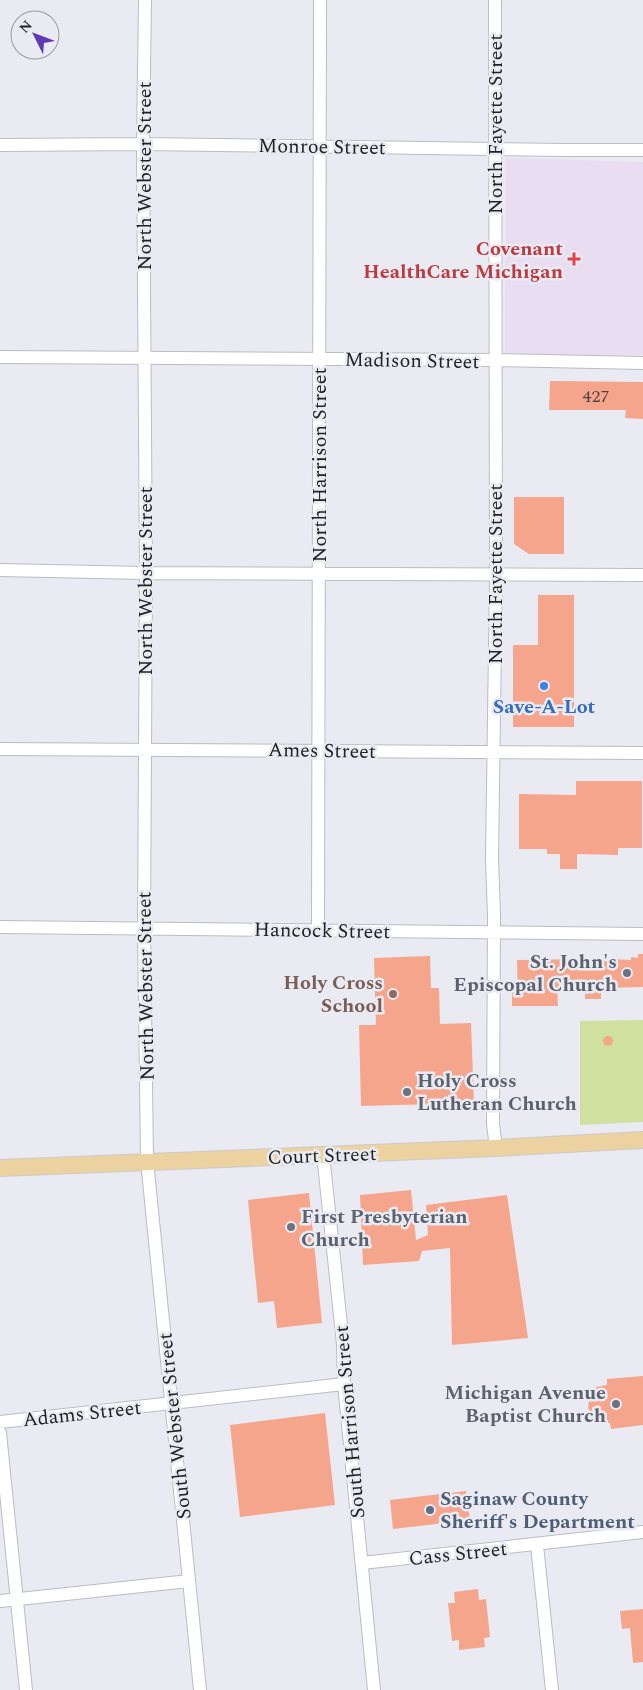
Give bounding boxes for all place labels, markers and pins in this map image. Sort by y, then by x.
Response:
place label: Covenant HealthCare Michigan [363,234,563,287]
marker: Covenant HealthCare Michigan [567,252,581,266]
marker: Save-A-Lot [538,680,550,692]
place label: Save-A-Lot [493,692,596,722]
place label: St. John's Episcopal Church [453,947,617,1000]
marker: St. John's Episcopal Church [621,967,633,979]
place label: Holy Cross School [283,968,383,1021]
marker: Holy Cross School [387,988,399,1000]
place label: Holy Cross Lutheran Church [417,1066,577,1119]
marker: Holy Cross Lutheran Church [401,1086,413,1098]
place label: First Presbyterian Church [301,1202,468,1255]
marker: First Presbyterian Church [285,1221,297,1233]
place label: Michigan Avenue Baptist Church [444,1378,606,1431]
marker: Michigan Avenue Baptist Church [610,1398,622,1410]
place label: Saginaw County Sheriff's Department [440,1484,635,1537]
marker: Saginaw County Sheriff's Department [424,1504,436,1516]

